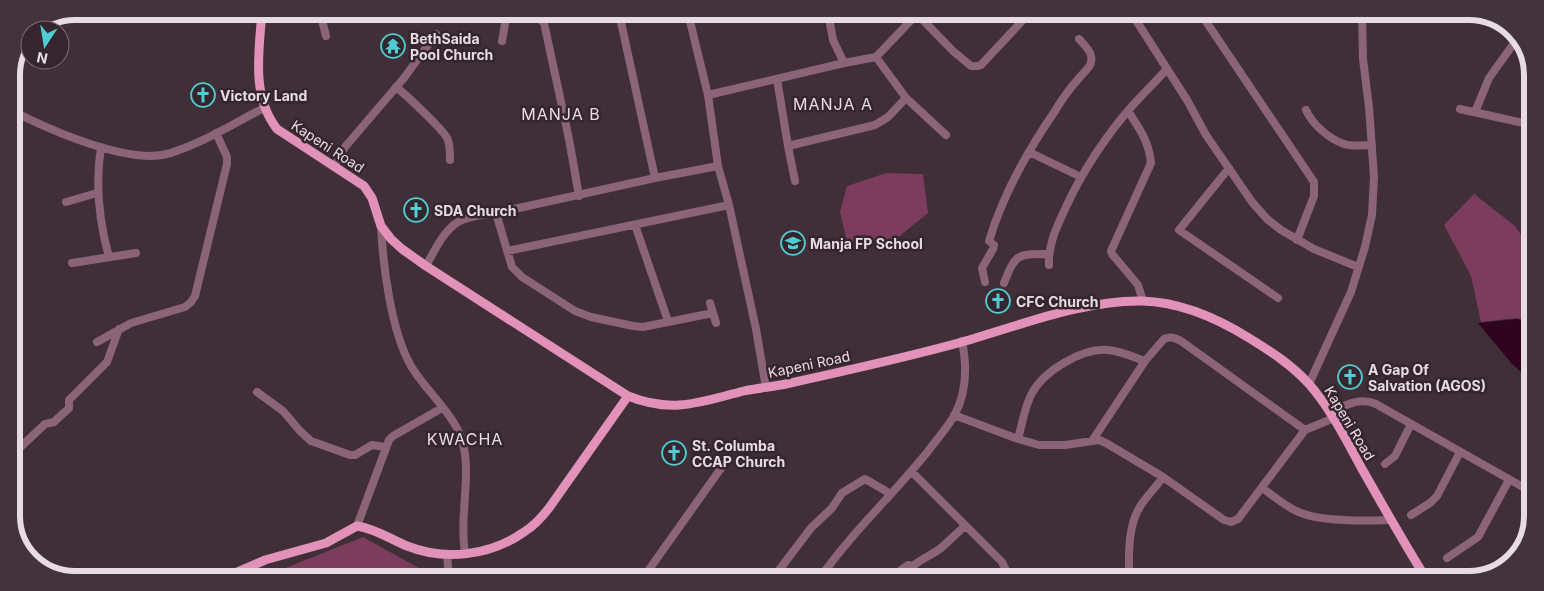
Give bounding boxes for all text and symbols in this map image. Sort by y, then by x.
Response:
north arrow [20,20,70,70]
place label: BethSaida Pool Church [410,30,493,63]
temple icon: BethSaida Pool Church [380,33,406,59]
text: N [35,49,49,68]
church icon: Victory Land [190,82,216,108]
place label: Victory Land [220,87,307,104]
district label: MANJA A [793,94,873,114]
district label: MANJA B [521,104,601,124]
street label: Kapeni Road [288,116,368,176]
church icon: SDA Church [403,197,429,223]
place label: SDA Church [434,202,517,219]
school or university icon: Manja FP School [780,230,806,256]
place label: Manja FP School [810,235,923,252]
church icon: CFC Church [985,288,1011,314]
place label: CFC Church [1016,293,1098,310]
street label: Kapeni Road [766,347,852,381]
place label: A Gap Of Salvation (AGOS) [1368,361,1486,394]
church icon: A Gap Of Salvation (AGOS) [1337,364,1363,390]
street label: Kapeni Road [1321,383,1379,463]
district label: KWACHA [427,429,503,449]
place label: St. Columba CCAP Church [692,437,785,470]
church icon: St. Columba CCAP Church [661,440,687,466]

